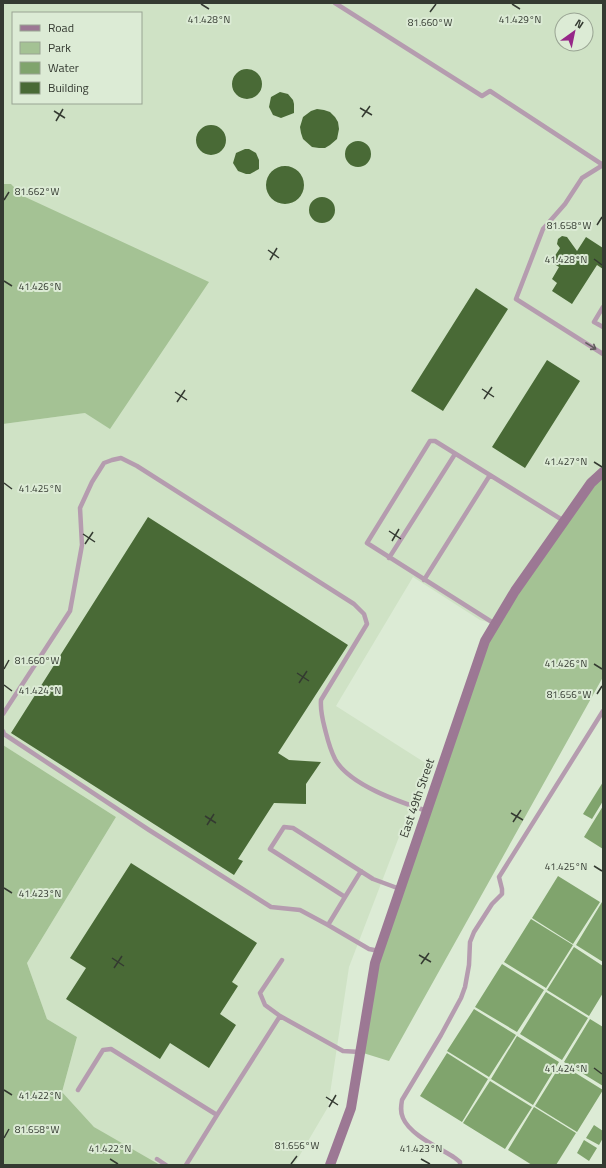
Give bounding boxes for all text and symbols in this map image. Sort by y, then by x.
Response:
legend [12,12,142,104]
text: 41.428°N [188,12,230,27]
text: 41.429°N [499,12,541,27]
north arrow [554,12,594,52]
text: 81.660°W [408,15,452,30]
text: N [572,15,587,32]
text: Road [48,18,74,37]
text: Park [48,38,71,57]
text: Water [48,58,79,77]
text: Building [48,78,89,97]
text: 81.662°W [15,184,59,199]
text: 81.658°W [547,218,591,233]
text: 41.428°N [545,252,587,267]
text: 41.426°N [19,279,61,294]
one-way arrow [585,343,597,351]
text: 41.427°N [545,454,587,469]
text: 41.425°N [19,481,61,496]
text: 81.660°W [15,653,59,668]
text: 41.426°N [545,656,587,671]
text: 41.424°N [19,683,61,698]
text: 81.656°W [547,687,591,702]
street label: East 49th Street [394,755,439,840]
text: 41.425°N [545,859,587,874]
text: 41.423°N [19,886,61,901]
text: 41.424°N [545,1061,587,1076]
text: 41.422°N [19,1088,61,1103]
text: 81.658°W [15,1122,59,1137]
text: 81.656°W [275,1138,319,1153]
text: 41.422°N [89,1141,131,1156]
text: 41.423°N [400,1141,442,1156]

